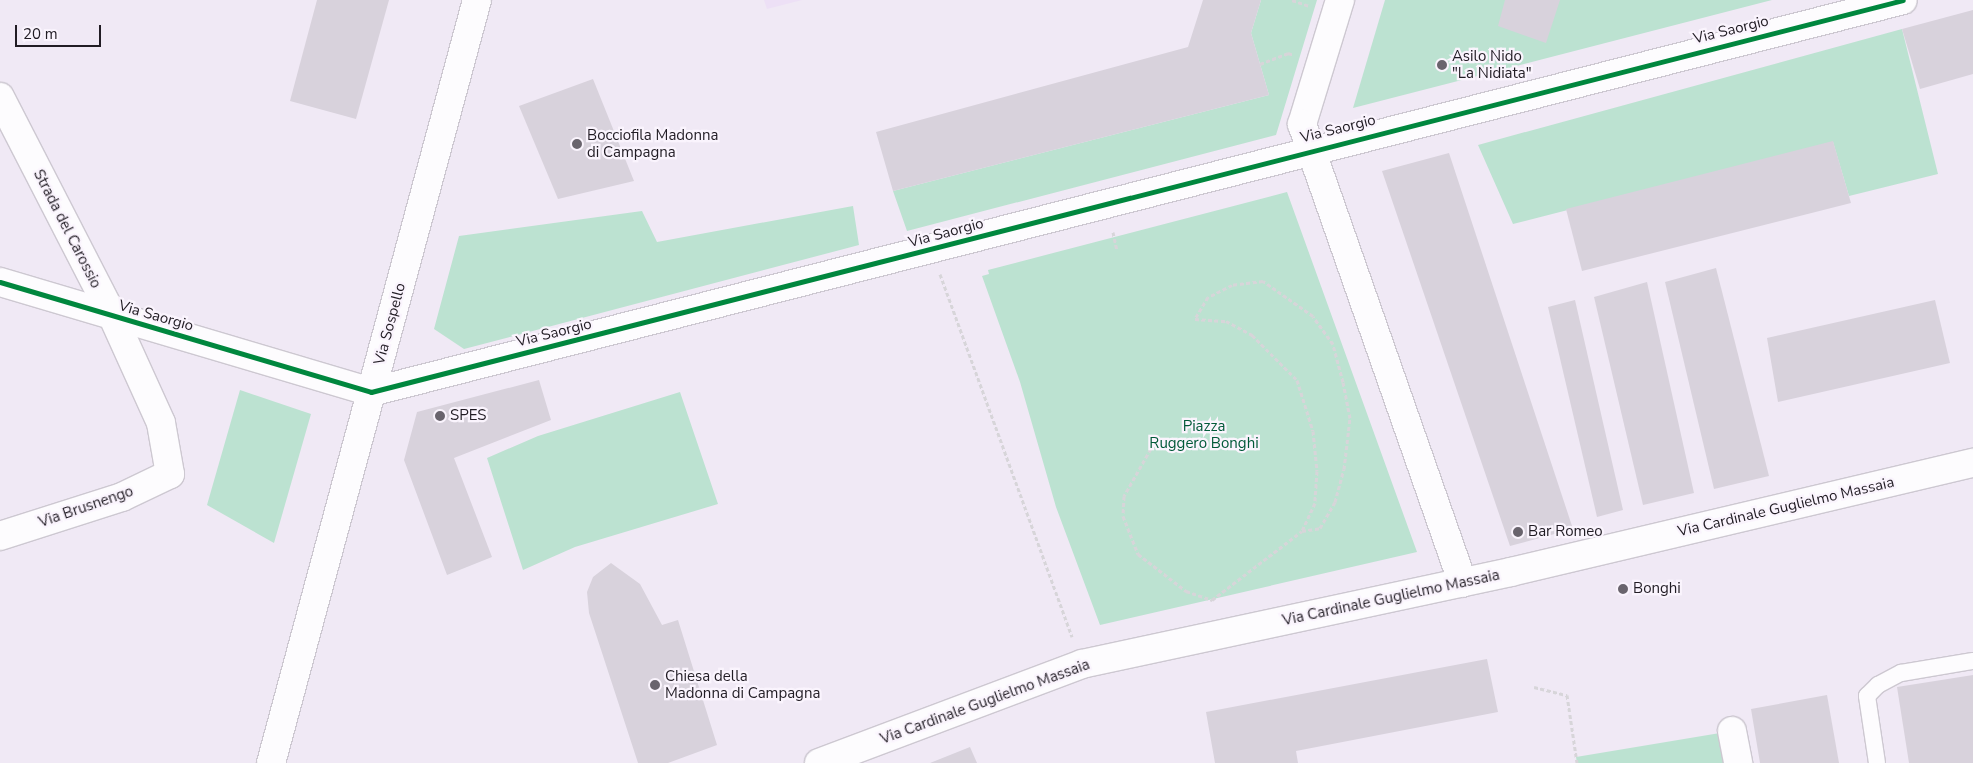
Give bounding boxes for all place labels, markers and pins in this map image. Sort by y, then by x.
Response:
place label: Asilo Nido "La Nidiata" [1452,47,1532,82]
marker: Asilo Nido "La Nidiata" [1436,59,1448,71]
place label: Bocciofila Madonna di Campagna [587,126,718,161]
marker: Bocciofila Madonna di Campagna [571,138,583,150]
place label: SPES [450,407,487,425]
marker: SPES [434,410,446,422]
place label: Bar Romeo [1528,523,1603,541]
marker: Bar Romeo [1512,526,1524,538]
place label: Bonghi [1633,580,1681,598]
marker: Bonghi [1617,583,1629,595]
place label: Chiesa della Madonna di Campagna [665,667,820,702]
marker: Chiesa della Madonna di Campagna [649,679,661,691]

